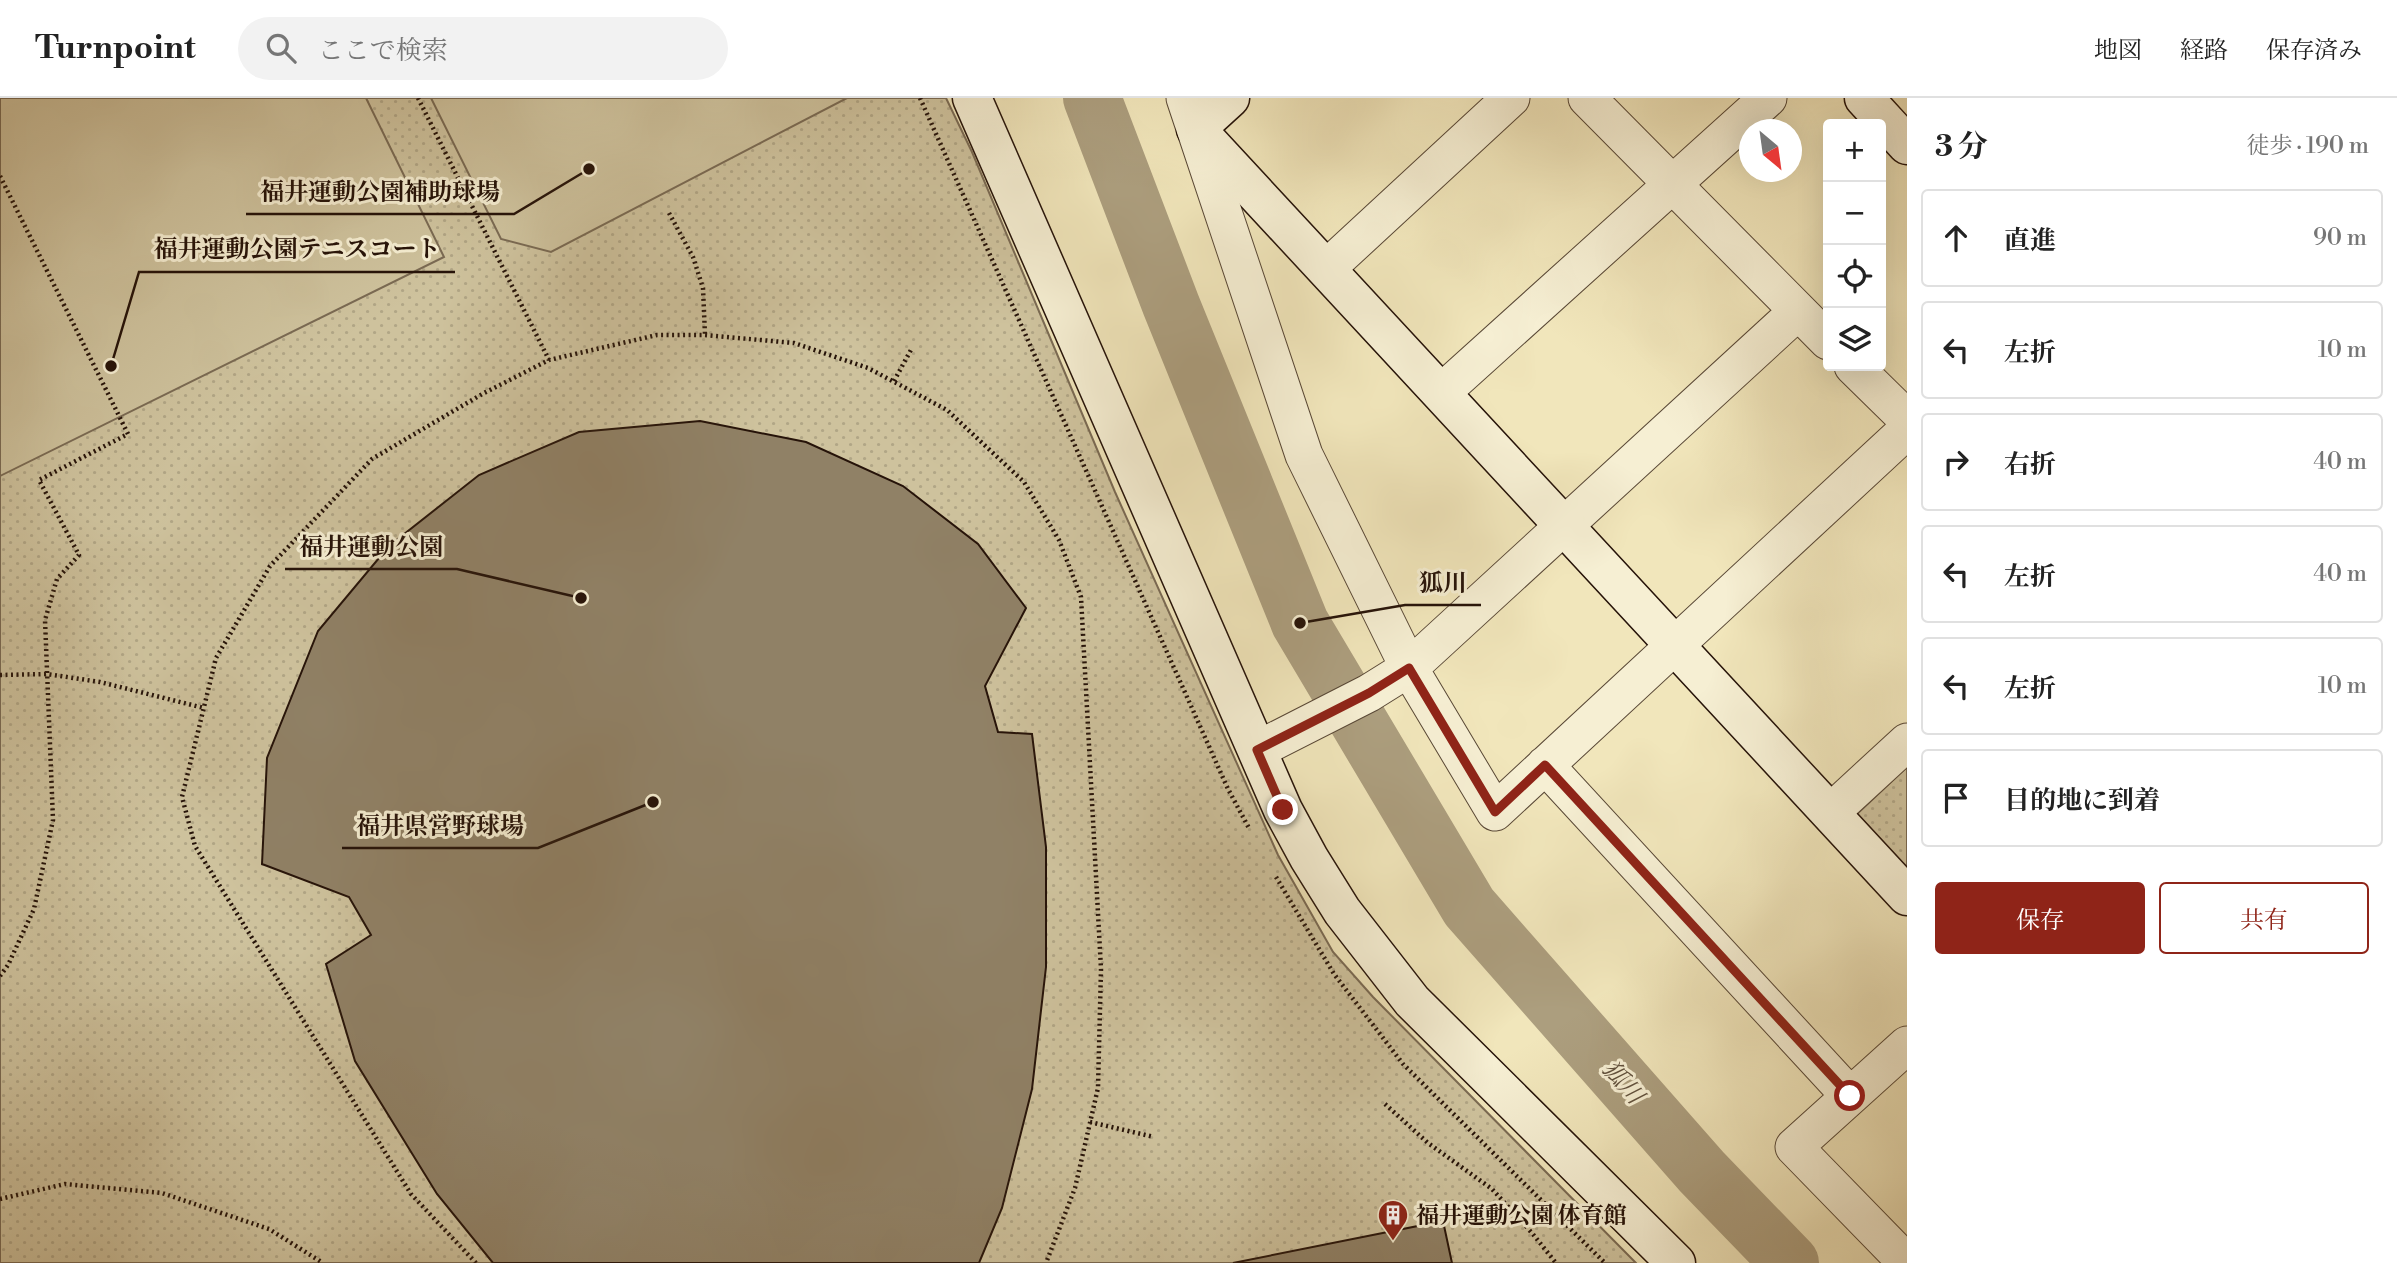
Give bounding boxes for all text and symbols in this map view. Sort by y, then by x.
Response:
search box [238,17,728,80]
text: Turnpoint [35,28,196,69]
icon: search [262,29,300,67]
text: ここで検索 [318,35,448,67]
text: 地図 [2094,36,2142,66]
text: 経路 [2180,36,2228,66]
text: 保存済み [2266,36,2362,66]
north arrow [1739,119,1802,182]
map controls [1823,119,1886,371]
button: + [1823,119,1886,182]
text: 3 分 [1935,128,1988,166]
text: 徒歩 · 190 m [2247,132,2369,160]
callout: 福井運動公園補助球場 [246,169,514,214]
text: 福井運動公園補助球場 [260,178,500,208]
button: − [1823,182,1886,245]
icon: ahead [1937,219,1975,257]
text: 90 m [2313,224,2367,252]
text: 直進 [2004,225,2056,257]
callout: 福井運動公園テニスコート [139,227,455,272]
text: 福井運動公園テニスコート [153,235,441,265]
button: locate [1823,245,1886,308]
button: layers [1823,308,1886,371]
icon: left [1937,331,1975,369]
text: 10 m [2318,336,2367,364]
text: 左折 [2004,337,2056,369]
icon: right [1937,443,1975,481]
text: 40 m [2313,448,2367,476]
text: 右折 [2004,449,2056,481]
callout: 福井運動公園 [285,524,457,569]
text: 福井運動公園 [299,533,443,563]
icon: left [1937,555,1975,593]
callout: 狐川 [1405,560,1481,605]
text: 40 m [2313,560,2367,588]
text: 左折 [2004,561,2056,593]
text: 狐川 [1419,569,1467,599]
icon: left [1937,667,1975,705]
text: 10 m [2318,672,2367,700]
text: 左折 [2004,673,2056,705]
icon: arrive [1937,779,1975,817]
text: 目的地に到着 [2004,785,2160,817]
route end [1267,794,1298,825]
callout: 福井県営野球場 [342,803,538,848]
text: 福井県営野球場 [356,812,524,842]
button: 保存 [1935,882,2145,954]
button: 共有 [2159,882,2369,954]
water label: 狐川 [1595,1055,1651,1113]
route start [1834,1080,1865,1111]
building icon: 福井運動公園 体育館 [1376,1198,1410,1242]
place label: 福井運動公園 体育館 [1416,1202,1627,1230]

